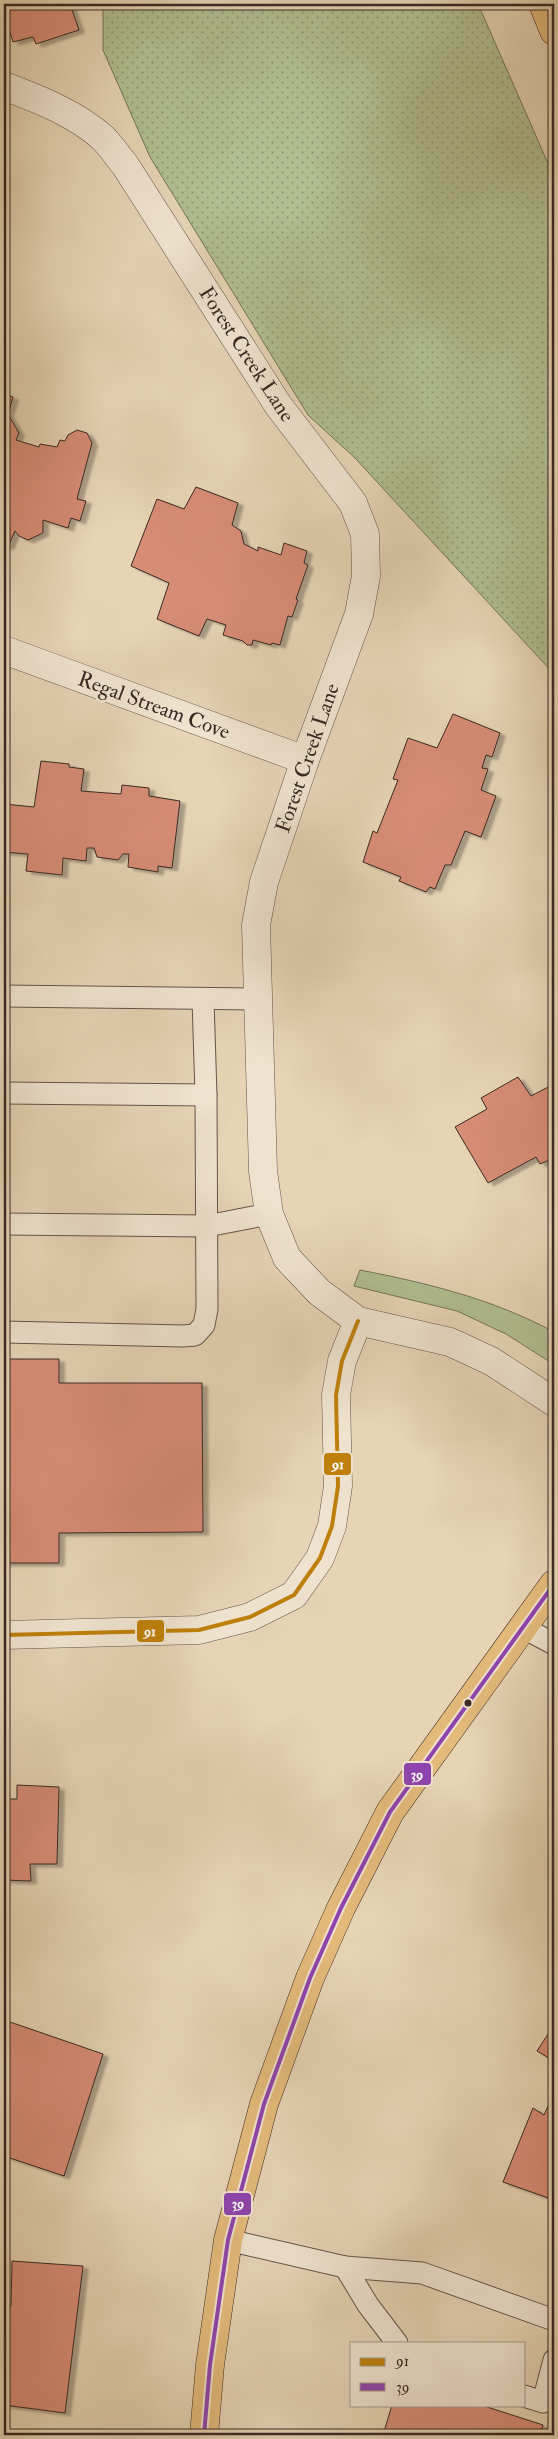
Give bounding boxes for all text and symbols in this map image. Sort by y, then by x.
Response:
street label: Forest Creek Lane [193,281,301,427]
street label: Regal Stream Cove [74,665,234,746]
street label: Forest Creek Lane [269,680,346,836]
line badge: 91 [323,1452,352,1476]
text: 91 [330,1456,344,1473]
line badge: 91 [136,1619,165,1643]
text: 91 [142,1623,156,1640]
unlabelled marker [463,1698,473,1708]
line badge: 39 [403,1762,432,1786]
text: 39 [411,1766,423,1783]
line badge: 39 [223,2192,252,2216]
text: 39 [232,2195,244,2212]
legend [350,2342,526,2406]
text: 91 [395,2352,409,2371]
text: 39 [396,2378,409,2397]

